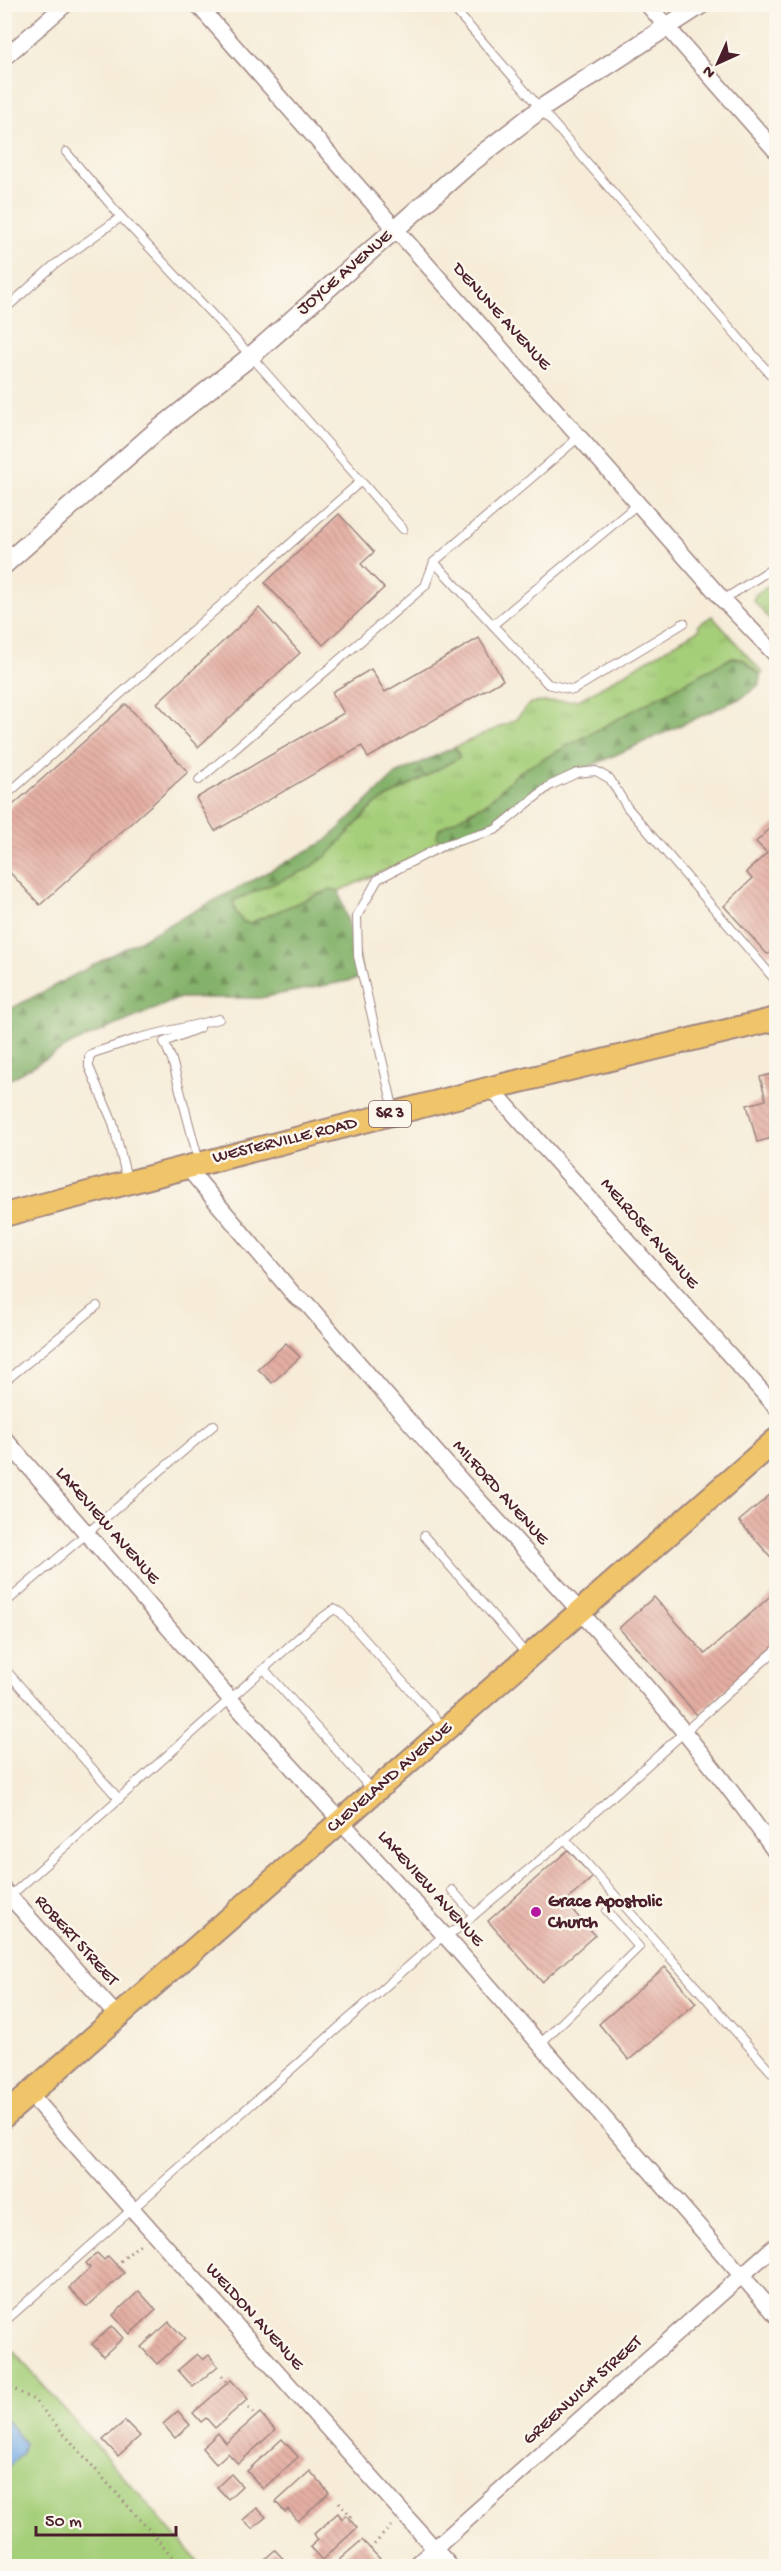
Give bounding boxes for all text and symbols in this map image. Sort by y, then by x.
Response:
north arrow [688,33,748,93]
text: N [699,60,720,82]
street label: JOYCE AVENUE [293,225,397,320]
street label: DENUNE AVENUE [447,258,555,376]
road number: SR 3 [369,1101,411,1127]
street label: WESTERVILLE ROAD [211,1113,360,1169]
street label: MELROSE AVENUE [595,1174,703,1294]
street label: MILFORD AVENUE [447,1436,553,1550]
street label: LAKEVIEW AVENUE [50,1463,164,1590]
street label: CLEVELAND AVENUE [323,1717,457,1838]
street label: LAKEVIEW AVENUE [372,1827,488,1952]
street label: ROBERT STREET [30,1891,123,1992]
place label: Grace Apostolic Church [547,1892,662,1934]
marker: Grace Apostolic Church [529,1905,543,1919]
street label: WELDON AVENUE [200,2259,308,2375]
street label: GREENWICH STREET [519,2331,648,2450]
scale bar [36,2499,176,2537]
text: 50 m [45,2512,82,2533]

